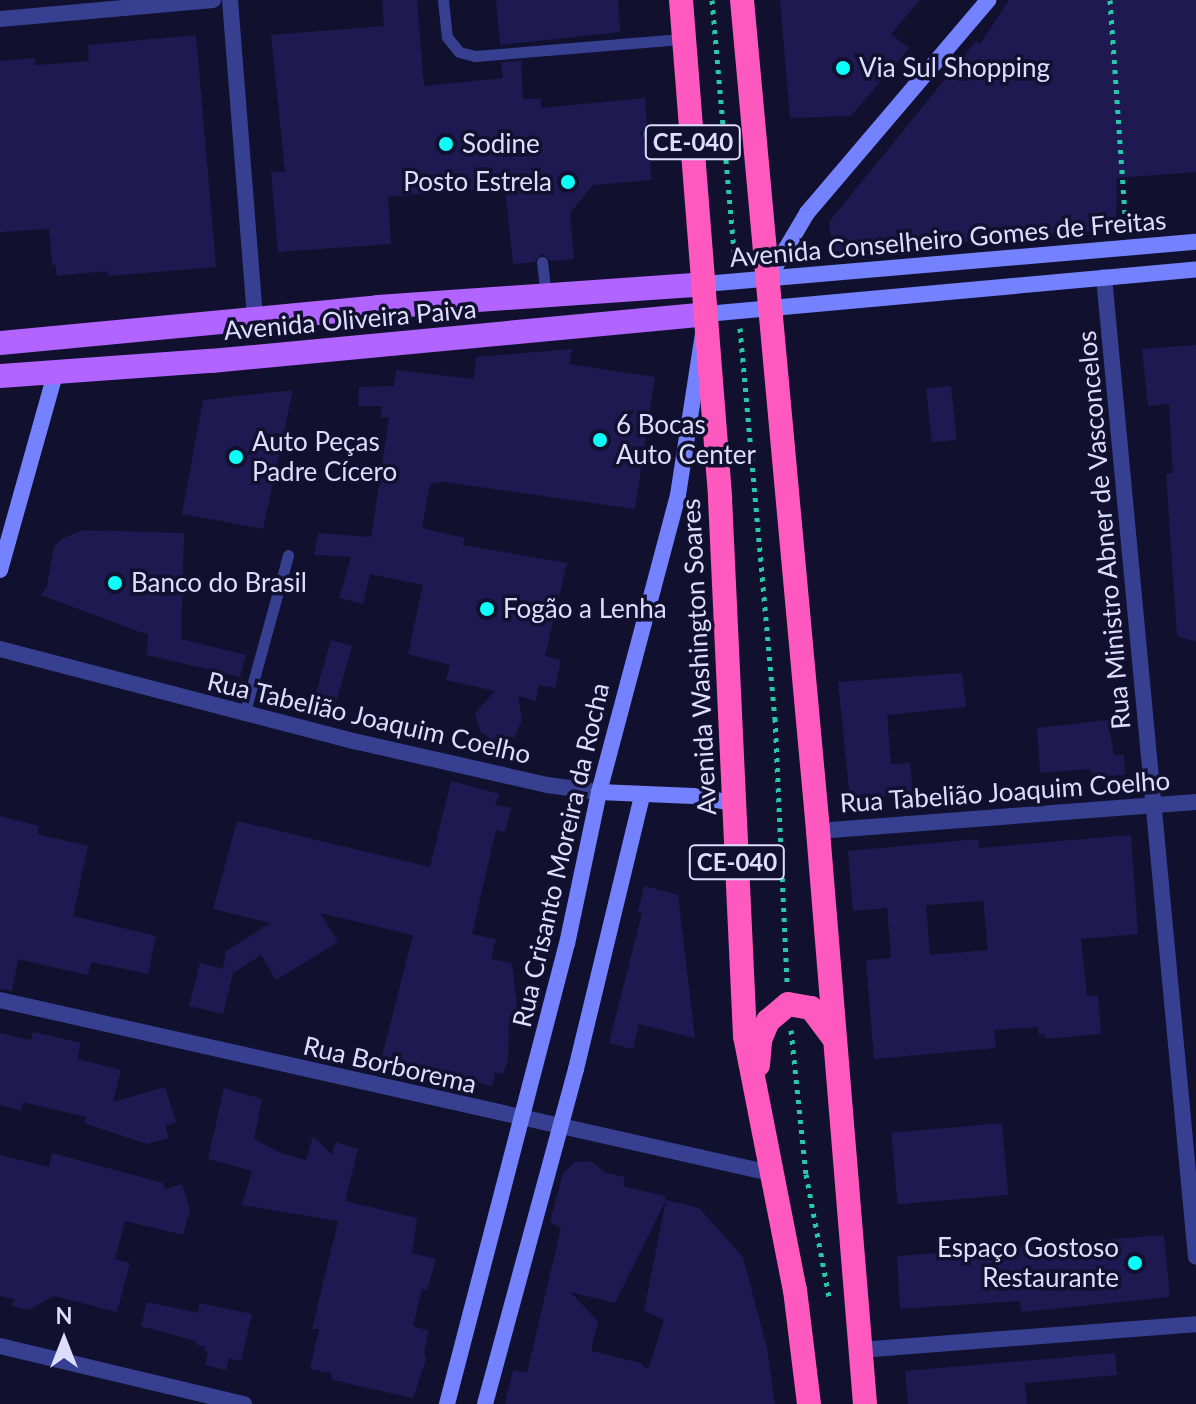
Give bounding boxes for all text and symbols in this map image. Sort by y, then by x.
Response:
place label: Via Sul Shopping [859,52,1050,84]
marker: Via Sul Shopping [834,59,852,77]
road number: CE-040 [643,122,743,162]
place label: Sodine [462,128,540,160]
marker: Sodine [437,135,455,153]
place label: Posto Estrela [403,166,552,198]
marker: Posto Estrela [559,173,577,191]
street label: Avenida Conselheiro Gomes de Freitas [728,204,1168,274]
street label: Avenida Oliveira Paiva [222,293,478,347]
street label: Rua Ministro Abner de Vasconcelos [1071,328,1137,732]
place label: 6 Bocas Auto Center [616,409,756,470]
place label: Auto Peças Padre Cícero [252,426,397,488]
marker: 6 Bocas Auto Center [591,431,609,449]
marker: Auto Peças Padre Cícero [227,448,245,466]
street label: Avenida Washington Soares [675,498,723,816]
place label: Banco do Brasil [131,567,307,599]
marker: Banco do Brasil [106,574,124,592]
place label: Fogão a Lenha [503,593,667,625]
marker: Fogão a Lenha [478,600,496,618]
street label: Rua Tabelião Joaquim Coelho [203,665,535,771]
street label: Rua Crisanto Moreira da Rocha [506,680,616,1030]
street label: Rua Tabelião Joaquim Coelho [838,765,1172,819]
road number: CE-040 [687,842,787,882]
street label: Rua Borborema [300,1030,480,1100]
place label: Espaço Gostoso Restaurante [937,1232,1119,1294]
marker: Espaço Gostoso Restaurante [1126,1254,1144,1272]
north arrow [24,1300,104,1380]
text: N [56,1302,72,1329]

